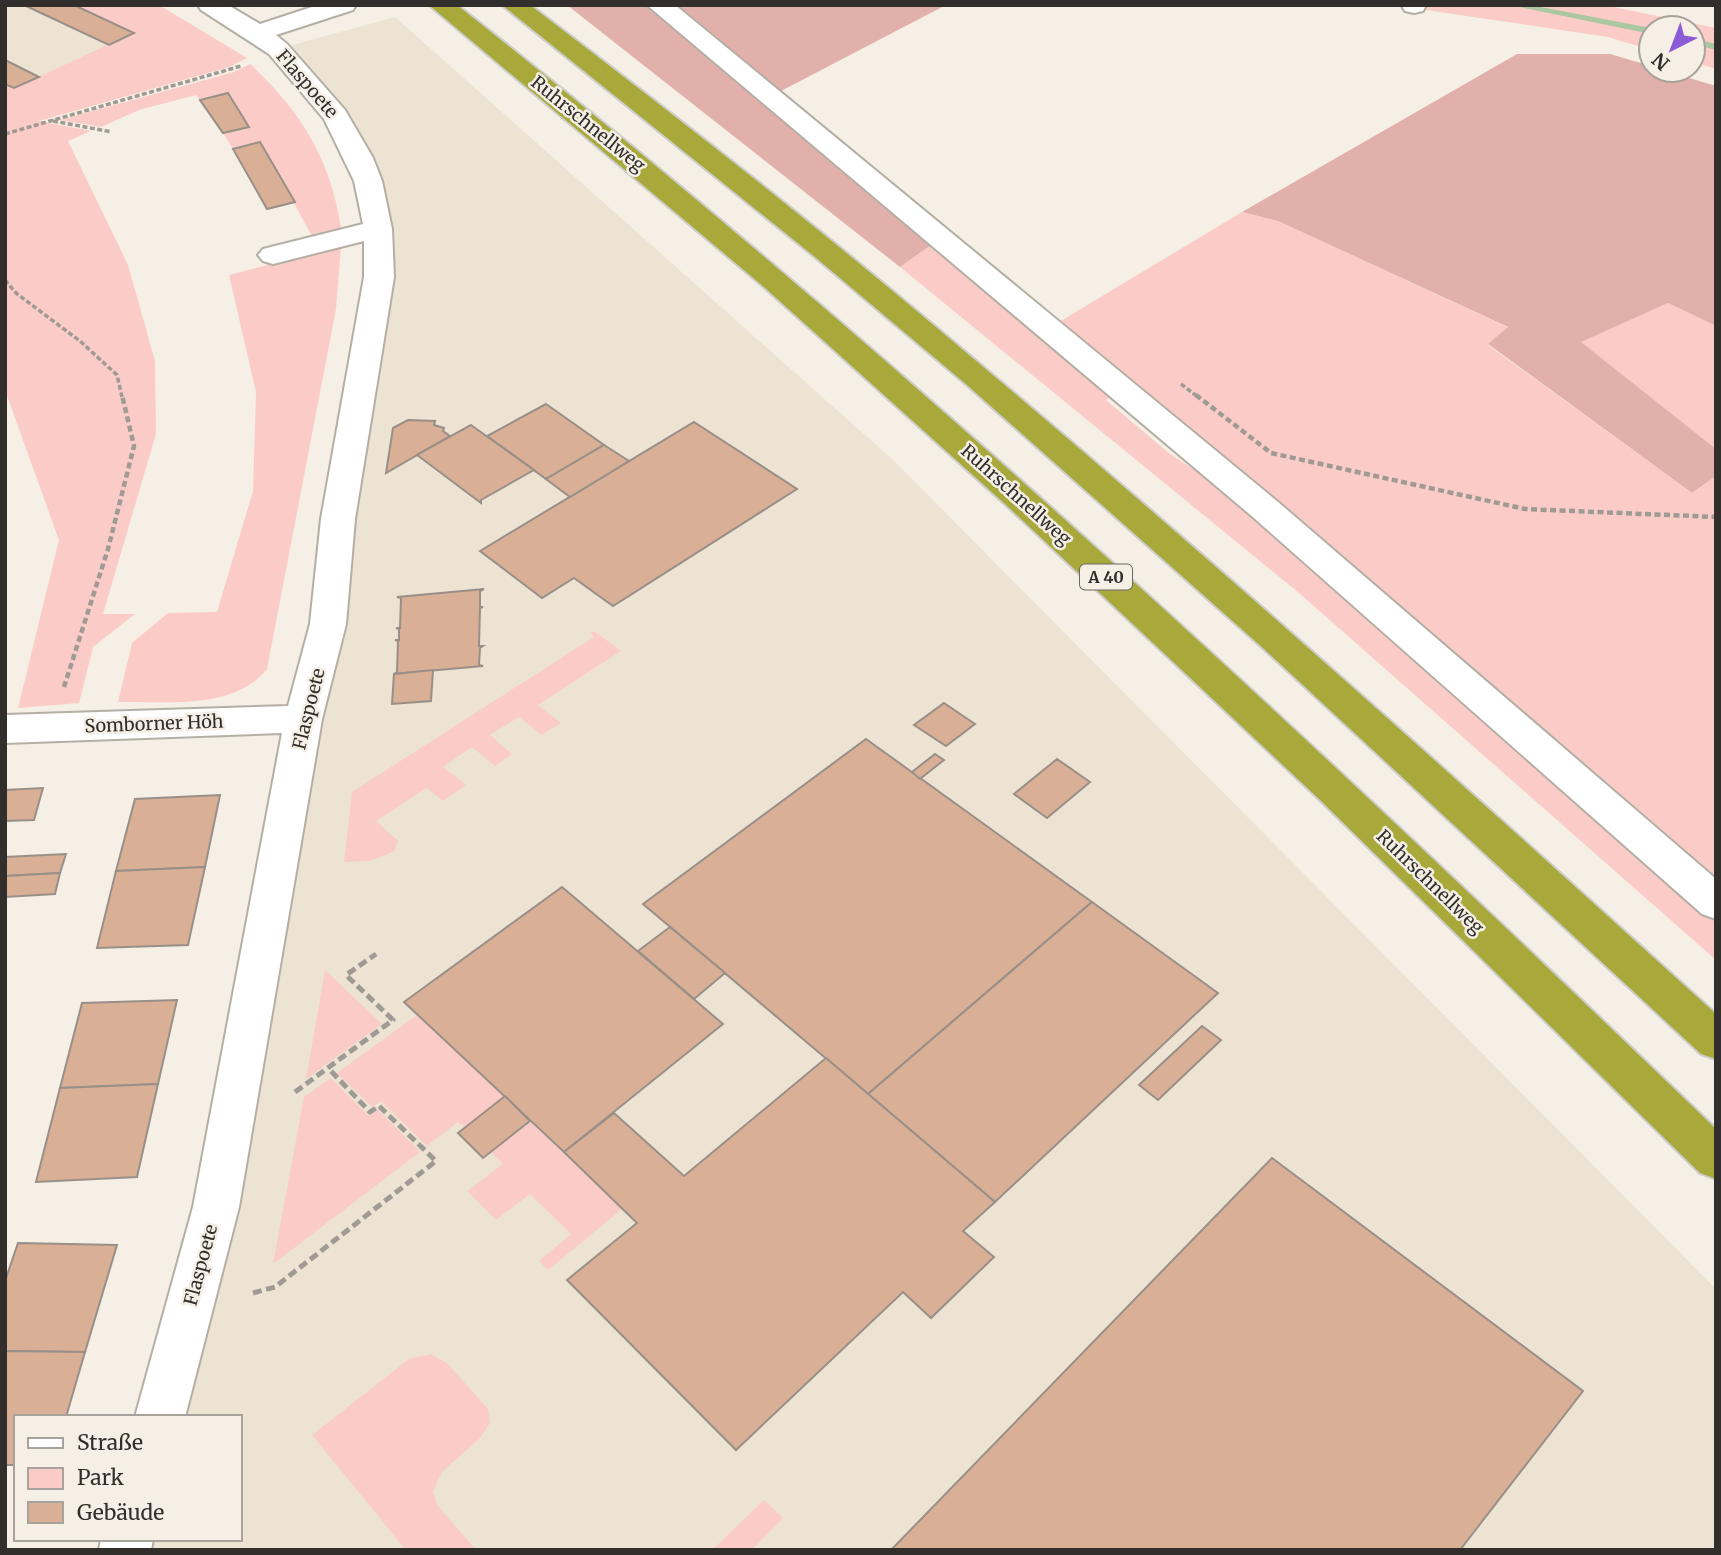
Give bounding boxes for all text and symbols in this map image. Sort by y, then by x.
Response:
north arrow [1637,14,1707,84]
street label: Flaspoete [271,45,343,123]
text: N [1647,48,1674,76]
street label: Ruhrschnellweg [527,71,650,177]
street label: Ruhrschnellweg [956,439,1076,550]
road number: A 40 [1080,564,1132,590]
street label: Flaspoete [287,666,330,752]
street label: Somborner Höh [84,710,224,737]
street label: Ruhrschnellweg [1372,825,1489,939]
street label: Flaspoete [179,1222,222,1308]
legend [14,1415,242,1541]
text: Straße [77,1429,143,1456]
text: Park [77,1464,124,1491]
text: Gebäude [77,1499,164,1526]

